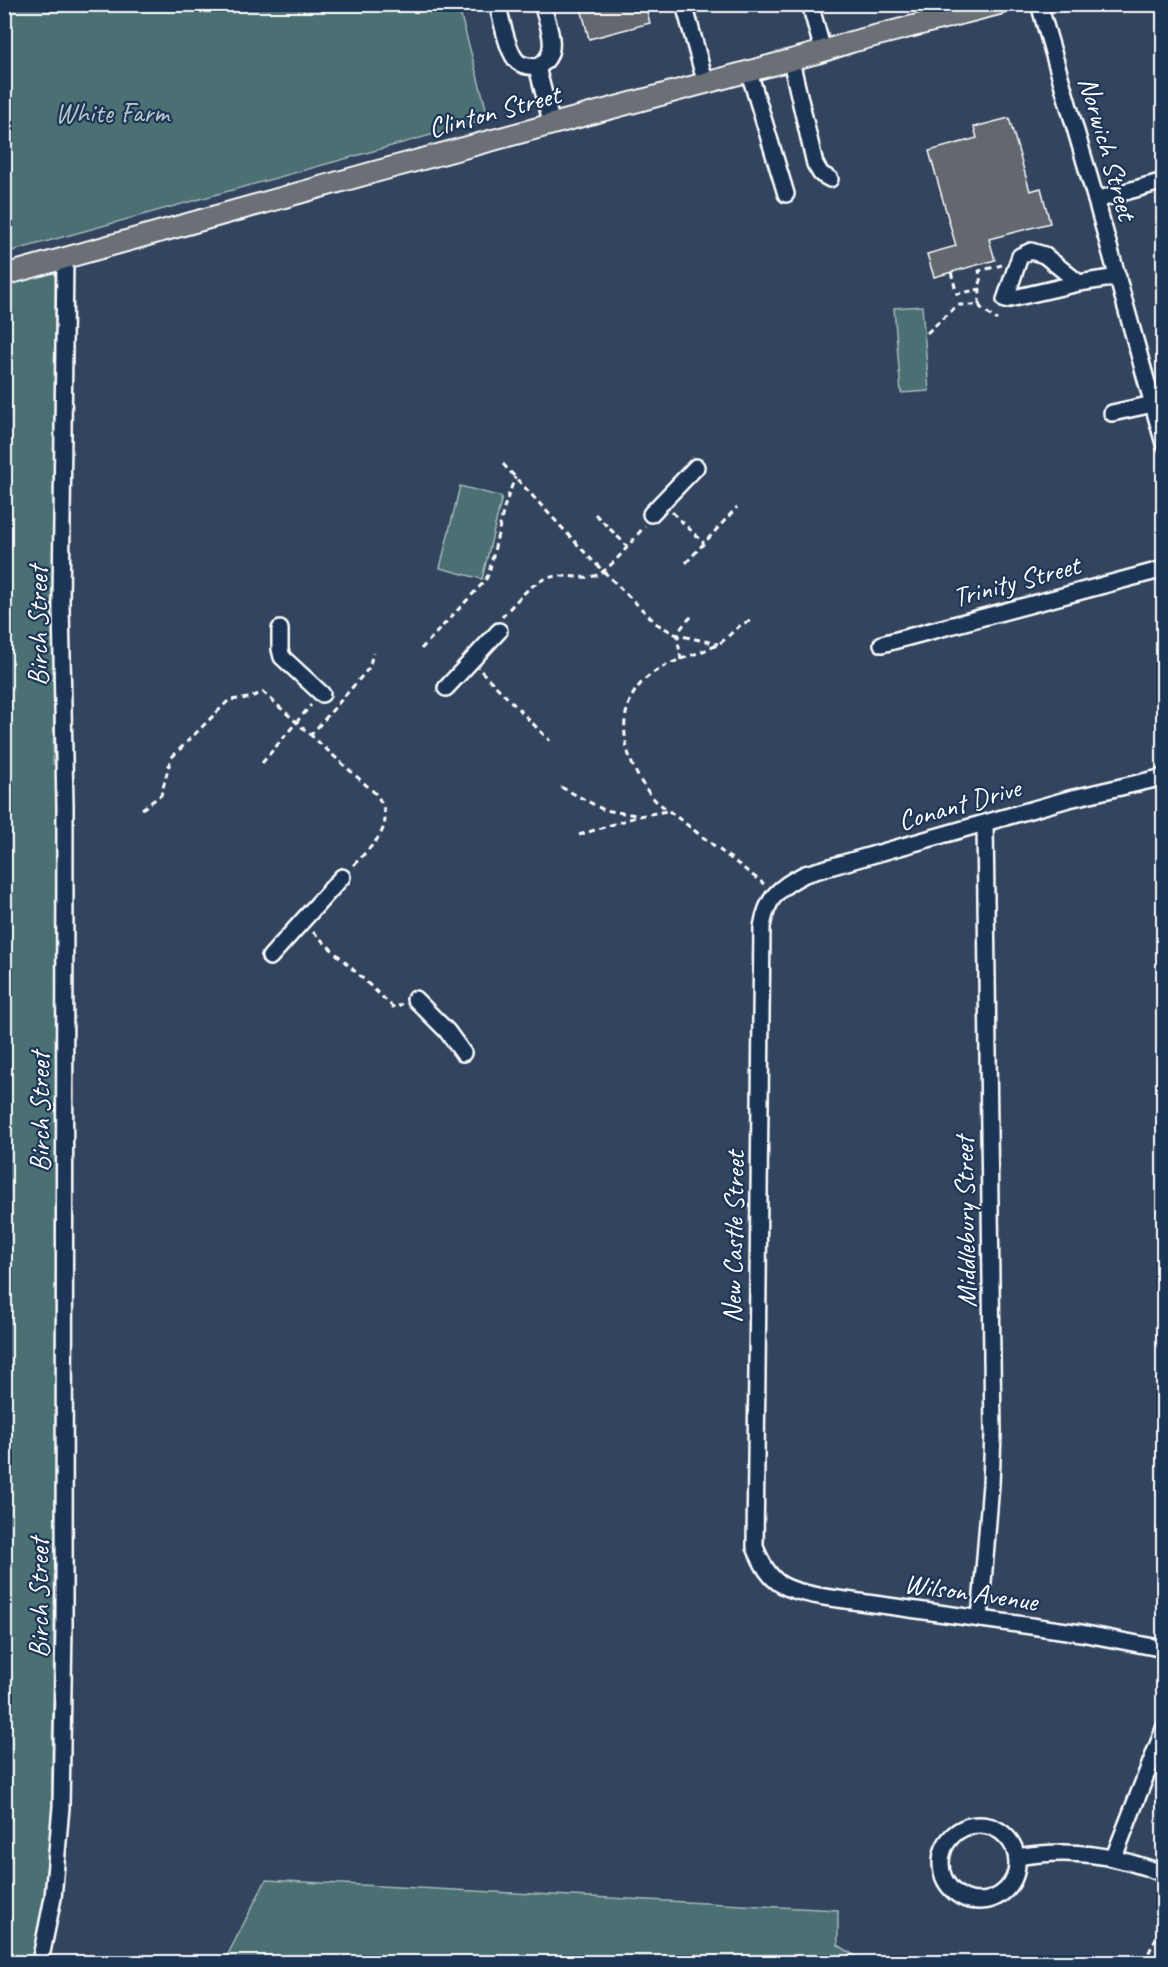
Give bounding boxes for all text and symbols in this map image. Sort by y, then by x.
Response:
street label: Norwich Street [1071,72,1146,226]
street label: Clinton Street [424,76,566,145]
park label: White Farm [55,95,171,130]
street label: Trinity Street [949,547,1086,615]
street label: Birch Street [20,562,55,686]
street label: Conant Drive [894,769,1026,838]
street label: Birch Street [22,1048,57,1172]
street label: Middlebury Street [946,1132,984,1308]
street label: New Castle Street [714,1148,752,1323]
street label: Birch Street [21,1534,56,1658]
street label: Wilson Avenue [902,1565,1042,1619]

